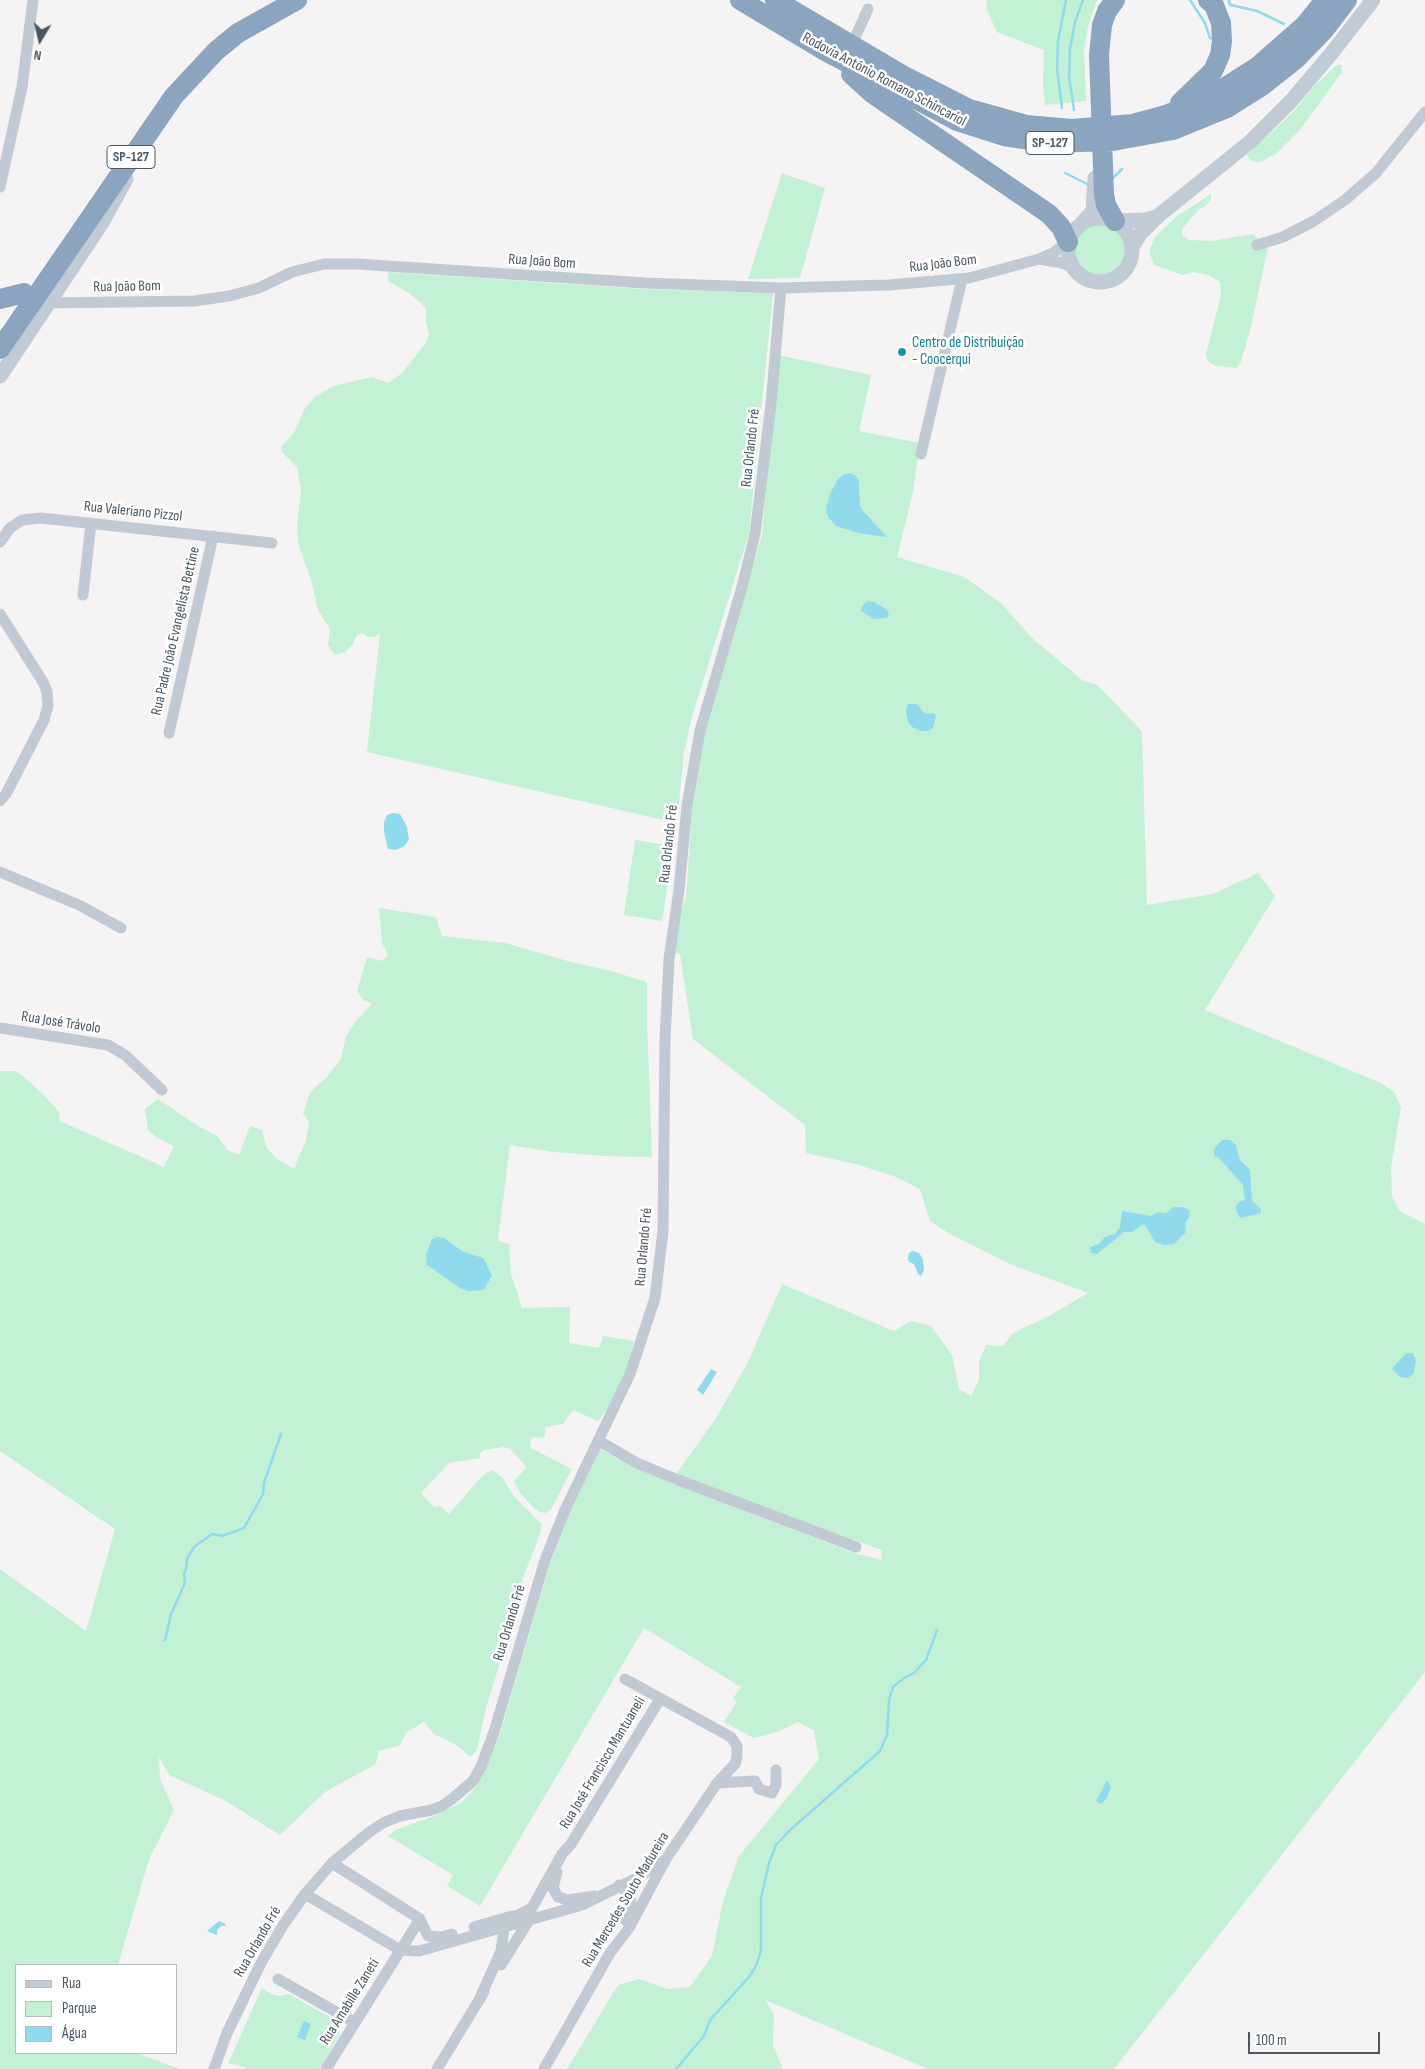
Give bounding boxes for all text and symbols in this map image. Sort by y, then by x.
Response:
north arrow [15,15,65,65]
street label: Rodovia Antônio Romano Schincariol [799,29,969,131]
text: N [33,46,43,64]
road number: SP-127 [1026,132,1074,154]
road number: SP-127 [107,146,155,168]
street label: Rua João Bom [508,251,576,273]
street label: Rua João Bom [908,251,978,277]
street label: Rua João Bom [93,277,161,297]
place label: Centro de Distribuição - Coocerqui [912,334,1024,369]
marker: Centro de Distribuição - Coocerqui [896,346,908,358]
street label: Rua Orlando Fré [738,408,764,488]
street label: Rua Valeriano Pizzol [83,498,183,526]
street label: Rua Padre João Evangelista Bettine [148,545,204,717]
street label: Rua Orlando Fré [656,804,682,884]
street label: Rua José Trávolo [20,1008,102,1038]
street label: Rua Orlando Fré [632,1207,656,1287]
street label: Rua Orlando Fré [490,1583,530,1663]
street label: Rua José Francisco Mantuaneli [556,1694,650,1832]
street label: Rua Mercedes Souto Madureira [579,1829,673,1971]
street label: Rua Orlando Fré [231,1903,285,1981]
street label: Rua Amabille Zaneti [316,1956,384,2048]
legend [15,1964,178,2054]
text: Rua [62,1974,81,1993]
text: Parque [62,1999,97,2018]
scale bar [1250,2022,1382,2054]
text: Água [62,2024,87,2043]
text: 100 m [1256,2031,1287,2050]

